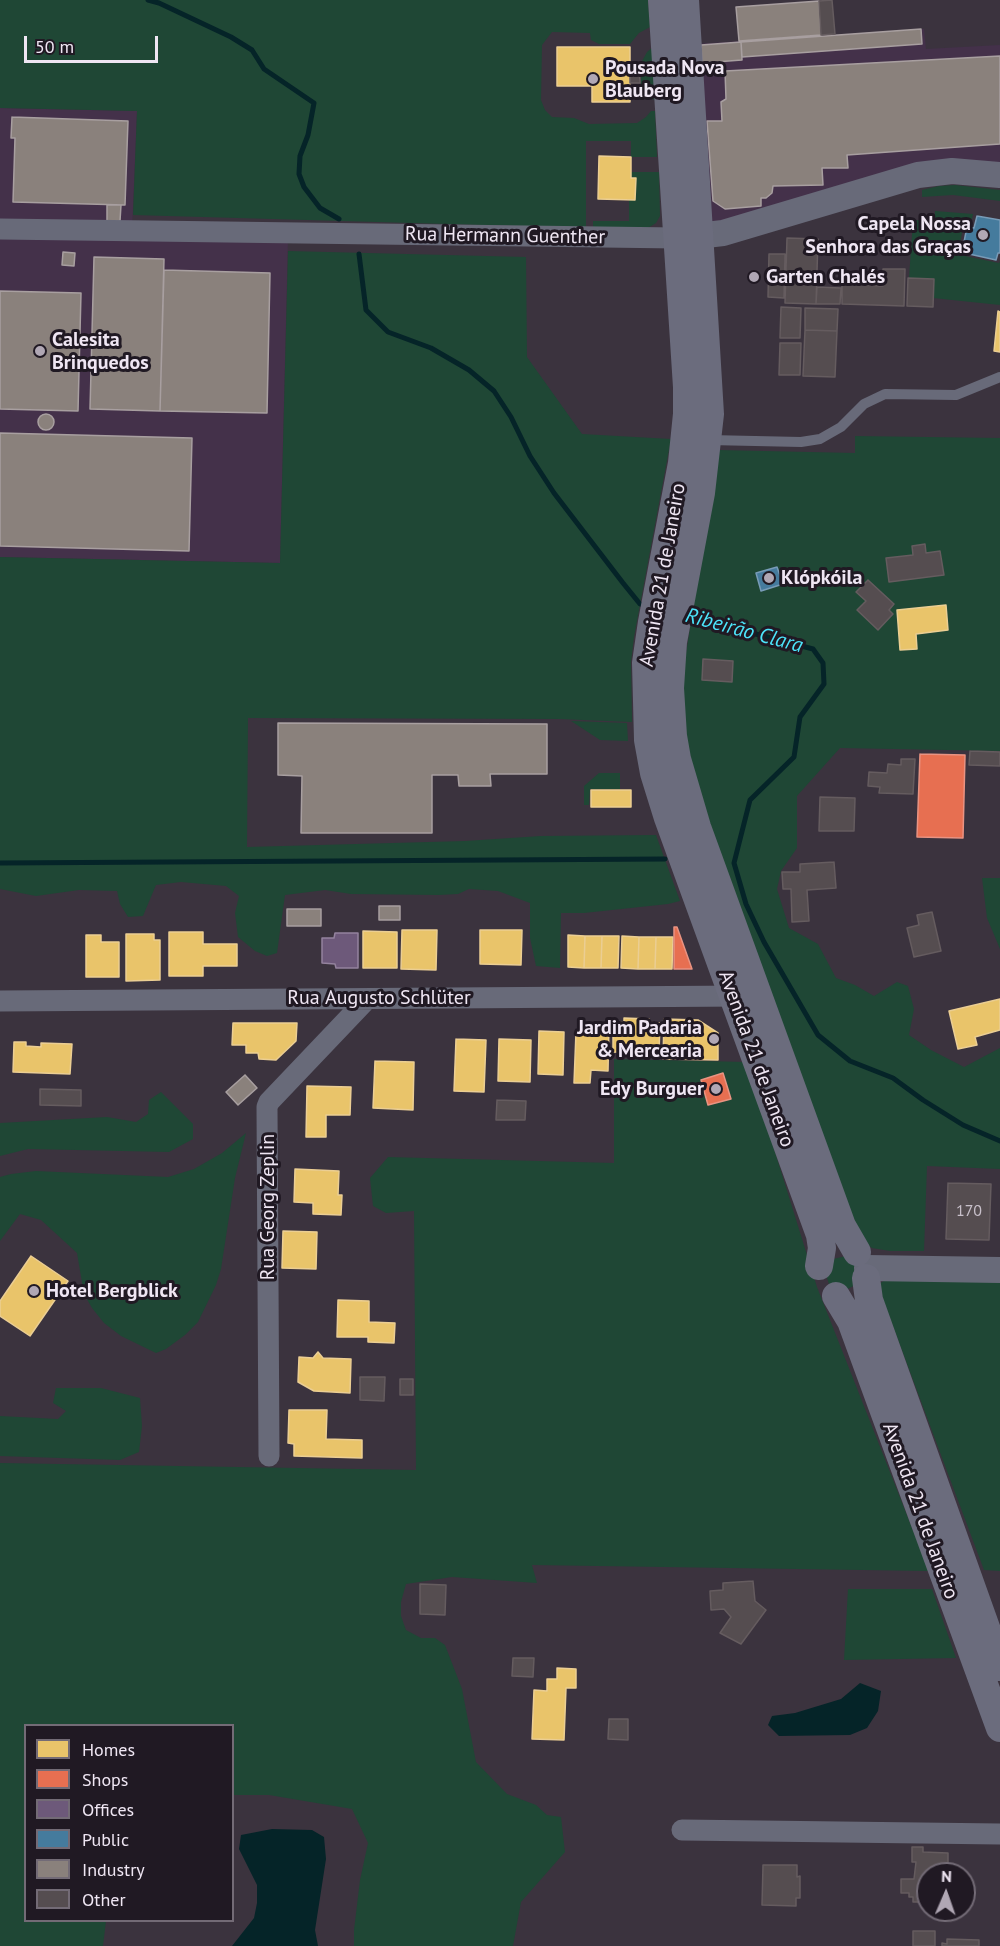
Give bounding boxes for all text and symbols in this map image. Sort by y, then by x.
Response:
scale bar [27,24,160,62]
text: 50 m [35,35,74,58]
place label: Pousada Nova Blauberg [605,56,724,103]
marker: Pousada Nova Blauberg [586,72,600,86]
place label: Capela Nossa Senhora das Graças [805,212,971,259]
street label: Rua Hermann Guenther [405,222,605,250]
marker: Capela Nossa Senhora das Graças [976,228,990,242]
place label: Garten Chalés [766,265,885,289]
marker: Garten Chalés [747,270,761,284]
place label: Calesita Brinquedos [52,328,149,375]
marker: Calesita Brinquedos [33,344,47,358]
street label: Avenida 21 de Janeiro [635,481,691,669]
place label: Klópkóila [781,566,862,590]
marker: Klópkóila [762,571,776,585]
water label: Ribeirão Clara [682,603,806,659]
street label: Avenida 21 de Janeiro [713,967,799,1151]
street label: Rua Augusto Schlüter [287,986,471,1010]
place label: Jardim Padaria & Mercearia [577,1016,702,1063]
marker: Jardim Padaria & Mercearia [707,1032,721,1046]
place label: Edy Burguer [600,1077,704,1101]
marker: Edy Burguer [709,1082,723,1096]
street label: Rua Georg Zeplin [256,1134,280,1280]
house number: 170 [956,1201,982,1221]
place label: Hotel Bergblick [46,1279,178,1303]
marker: Hotel Bergblick [27,1284,41,1298]
street label: Avenida 21 de Janeiro [877,1419,963,1603]
legend [24,1724,234,1922]
text: Homes [82,1738,135,1761]
text: Shops [82,1768,128,1791]
text: Offices [82,1798,134,1821]
text: Public [82,1828,129,1851]
text: Industry [82,1858,145,1881]
north arrow [916,1862,976,1922]
text: N [941,1866,952,1886]
text: Other [82,1888,126,1911]

